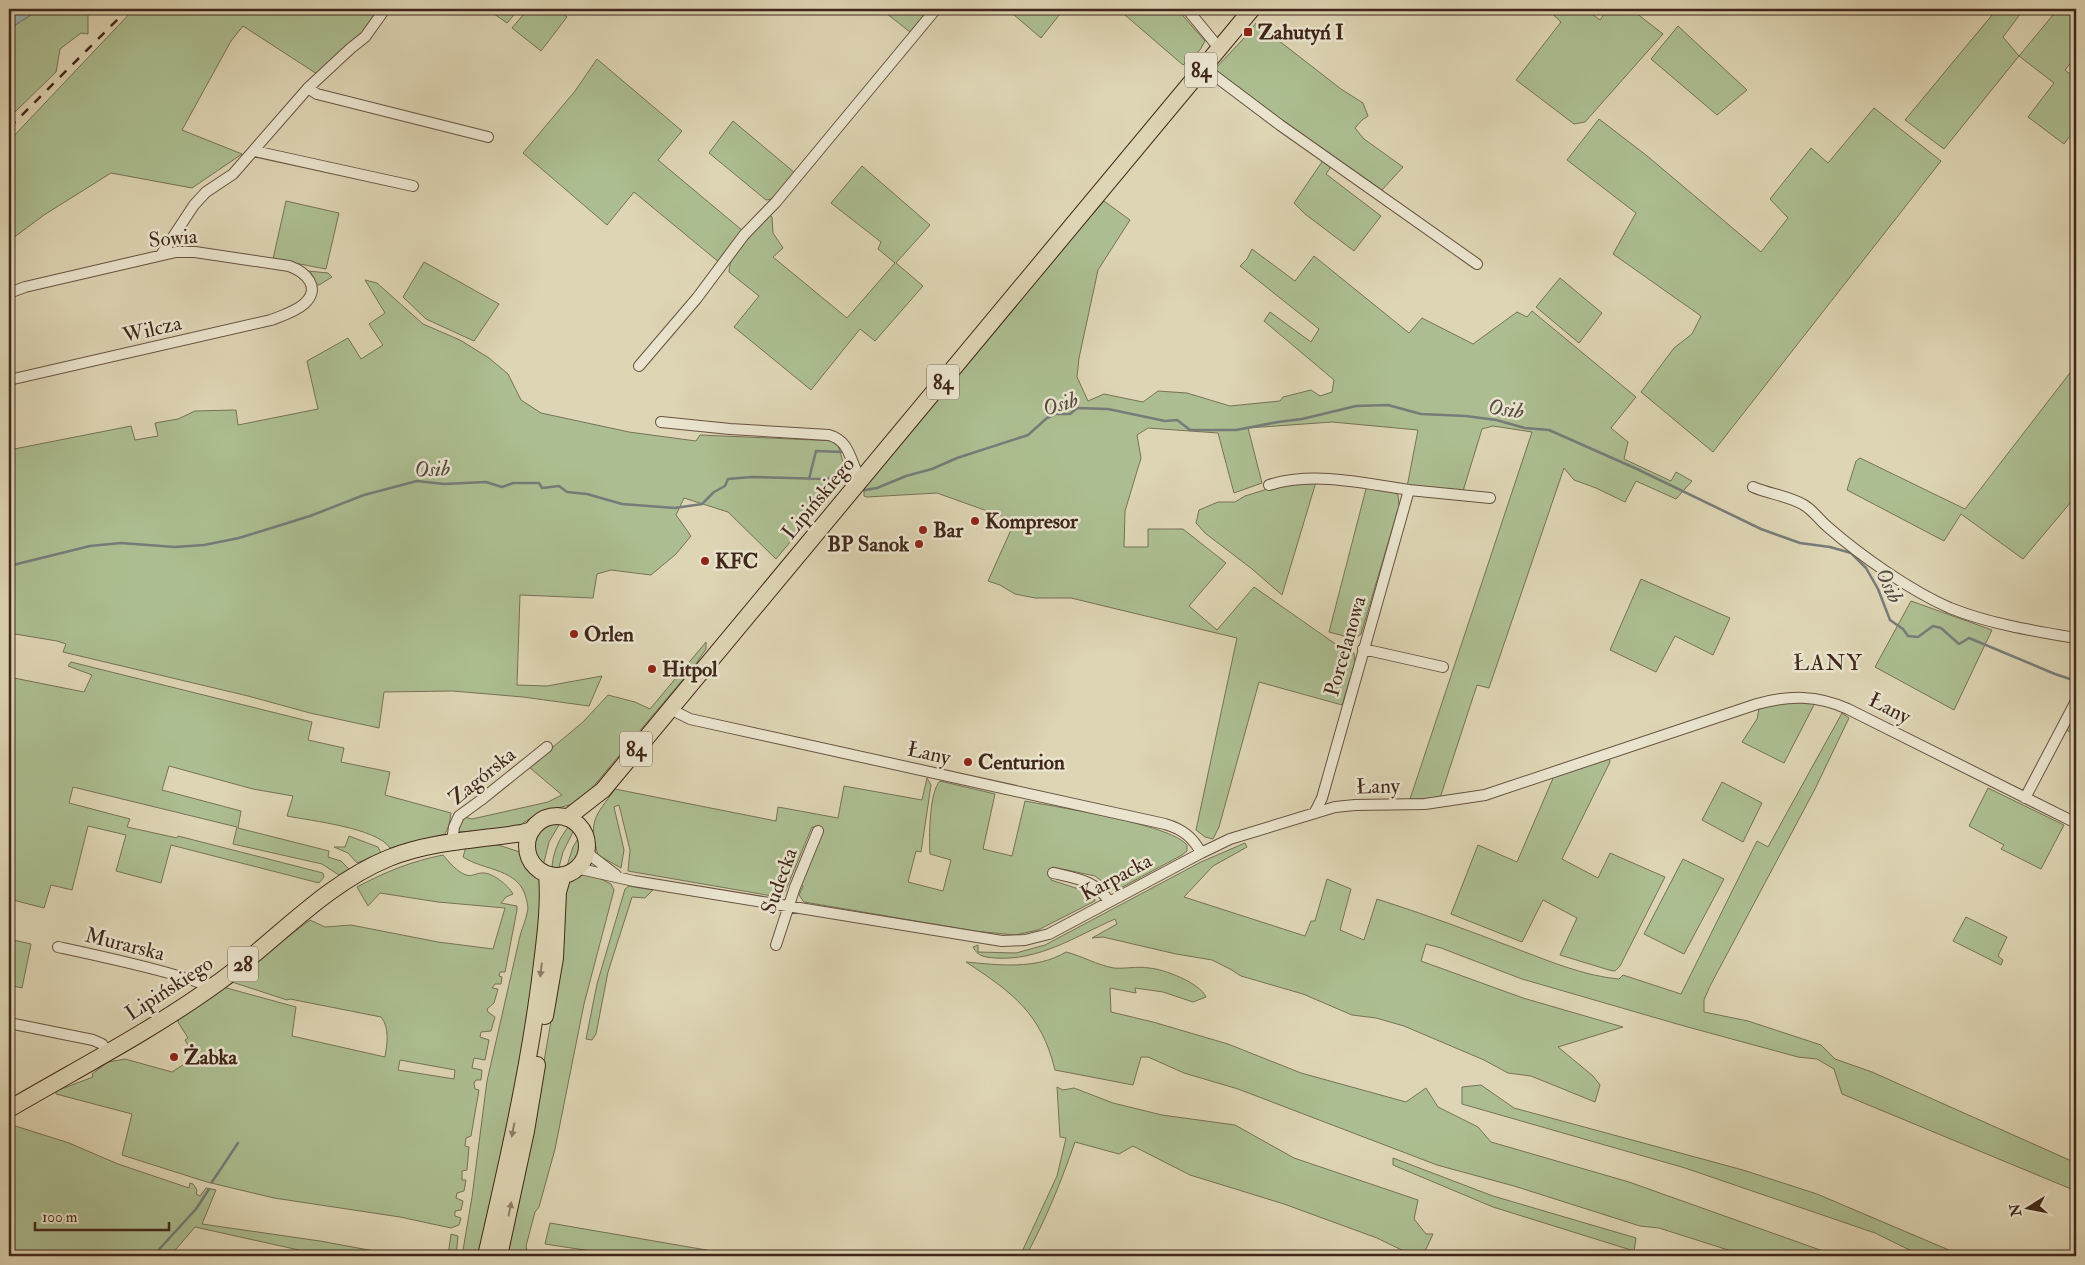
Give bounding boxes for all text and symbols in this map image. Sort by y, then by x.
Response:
place label: Zahutyń I [1258,19,1344,46]
marker: Zahutyń I [1242,26,1254,38]
road number: 84 [1185,52,1217,88]
street label: Sowia [148,223,199,254]
street label: Wilcza [119,310,184,350]
road number: 84 [927,364,959,400]
water label: Osib [1039,385,1082,423]
water label: Osib [1486,393,1526,425]
street label: Lipińskiego [776,451,861,545]
water label: Osib [413,454,451,484]
place label: Kompresor [985,508,1079,535]
marker: Kompresor [969,515,981,527]
place label: Bar [933,517,964,544]
marker: Bar [917,524,929,536]
place label: BP Sanok [827,531,910,558]
marker: BP Sanok [913,538,925,550]
place label: KFC [715,548,758,575]
marker: KFC [699,555,711,567]
water label: Osib [1869,563,1910,608]
street label: Porcelanowa [1318,593,1373,699]
place label: Orlen [584,621,634,648]
marker: Orlen [568,628,580,640]
district label: ŁANY [1793,649,1863,677]
place label: Hitpol [662,656,718,683]
marker: Hitpol [646,663,658,675]
street label: Łany [1864,687,1916,731]
road number: 84 [620,732,652,766]
street label: Łany [905,735,954,772]
street label: Zagórska [443,741,522,812]
place label: Centurion [978,749,1065,776]
marker: Centurion [962,756,974,768]
street label: Łany [1356,773,1401,800]
street label: Sudecka [755,844,804,918]
street label: Karpacka [1076,847,1157,908]
street label: Murarska [82,922,168,967]
road number: 28 [228,946,258,982]
street label: Lipińskiego [120,950,218,1027]
one-way arrow [537,962,545,978]
place label: Żabka [184,1044,238,1071]
marker: Żabka [168,1051,180,1063]
one-way arrow [509,1122,517,1137]
north arrow [2002,1182,2052,1232]
scale bar [35,1200,169,1232]
one-way arrow [506,1201,514,1216]
text: N [2006,1202,2025,1219]
text: 100 m [42,1208,78,1227]

